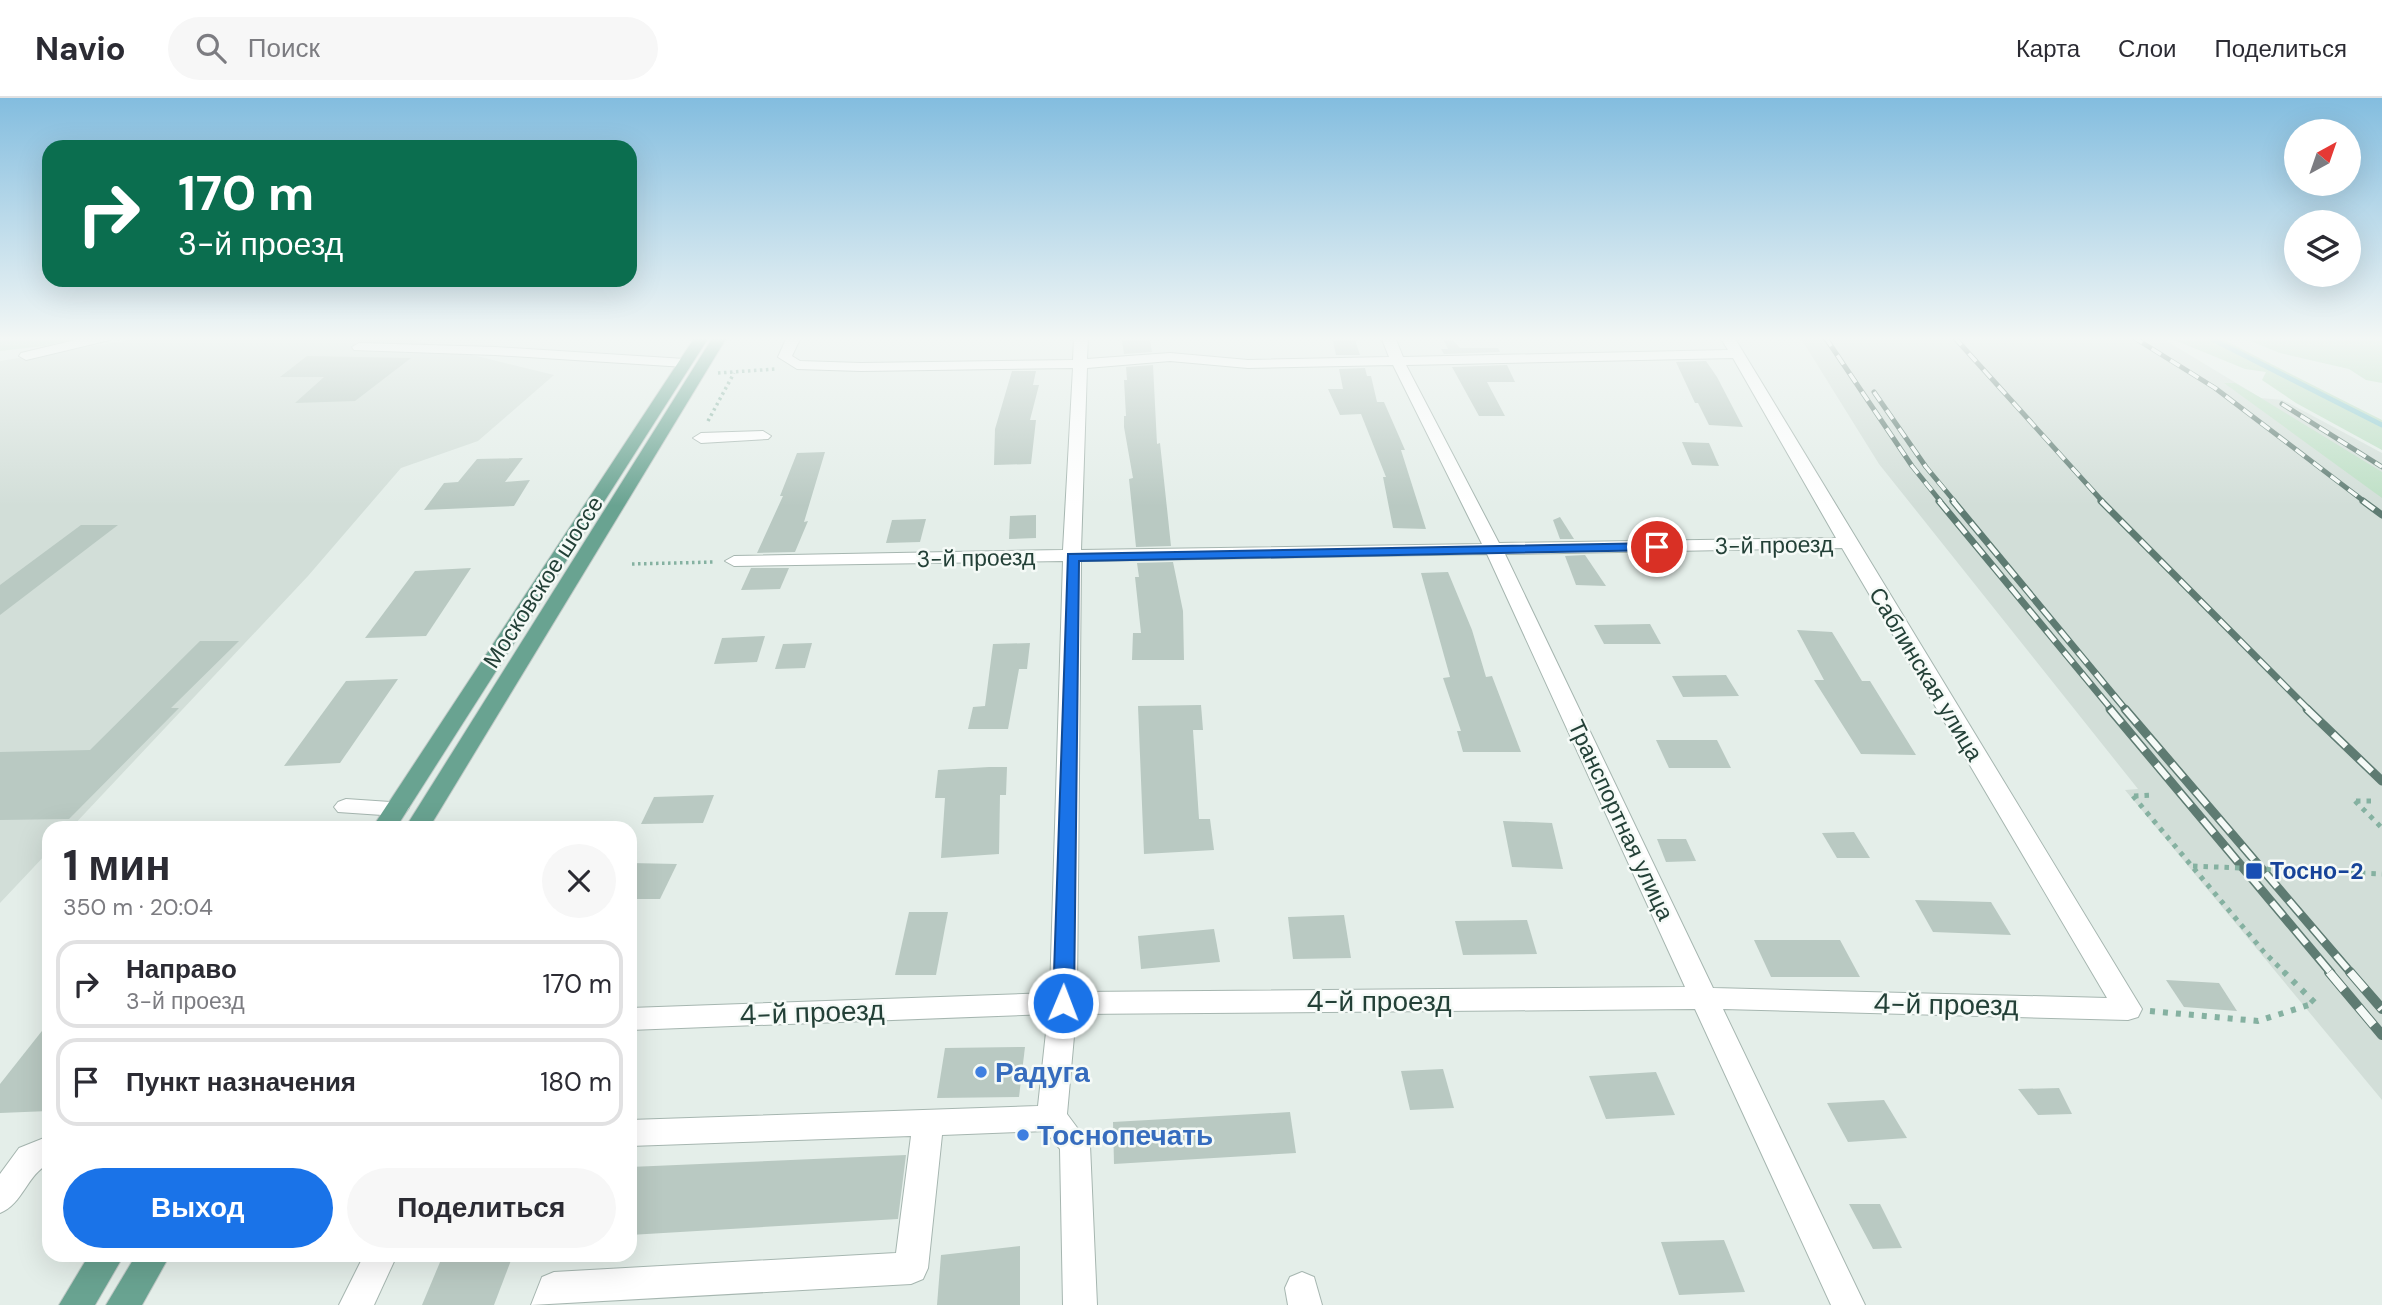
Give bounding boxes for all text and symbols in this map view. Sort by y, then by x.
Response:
search box [168,17,658,80]
text: Navio [35,27,126,70]
icon: search [192,29,230,67]
text: Поиск [248,31,320,65]
text: Карта [2016,33,2080,64]
text: Слои [2118,33,2176,64]
text: Поделиться [2214,33,2347,64]
north arrow [2284,119,2361,196]
map controls [2284,119,2361,287]
text: 170 m [178,161,314,225]
icon: right [63,168,154,259]
button: layers [2284,210,2361,287]
text: 3-й проезд [178,223,343,265]
street label: Московское шоссе [476,490,610,674]
pin [1627,517,1687,577]
icon: arrive [1638,528,1676,566]
street label: 3-й проезд [1714,529,1834,561]
street label: 3-й проезд [916,542,1036,574]
street label: Саблинская улица [1862,582,1990,767]
street label: Транспортная улица [1561,715,1681,925]
text: 1 мин [63,838,171,893]
button: close [542,844,616,918]
place label: Тосно-2 [2270,856,2364,886]
marker: Тосно-2 [2244,861,2264,881]
text: 350 m · 20:04 [63,892,213,922]
text: Направо [126,952,237,986]
icon: right [67,965,105,1003]
position arrow [1026,966,1100,1040]
text: 170 m [543,967,612,1001]
street label: 4-й проезд [1306,983,1452,1020]
street label: 4-й проезд [1873,985,2019,1024]
text: 3-й проезд [126,986,245,1016]
street label: 4-й проезд [739,991,885,1034]
place label: Радуга [995,1054,1090,1091]
icon: arrive [67,1063,105,1101]
marker: Радуга [973,1064,989,1080]
text: Пункт назначения [126,1065,356,1099]
text: 180 m [540,1065,612,1099]
place label: Тоснопечать [1037,1117,1213,1154]
marker: Тоснопечать [1015,1127,1031,1143]
button: Выход [63,1168,333,1248]
button: Поделиться [347,1168,616,1248]

